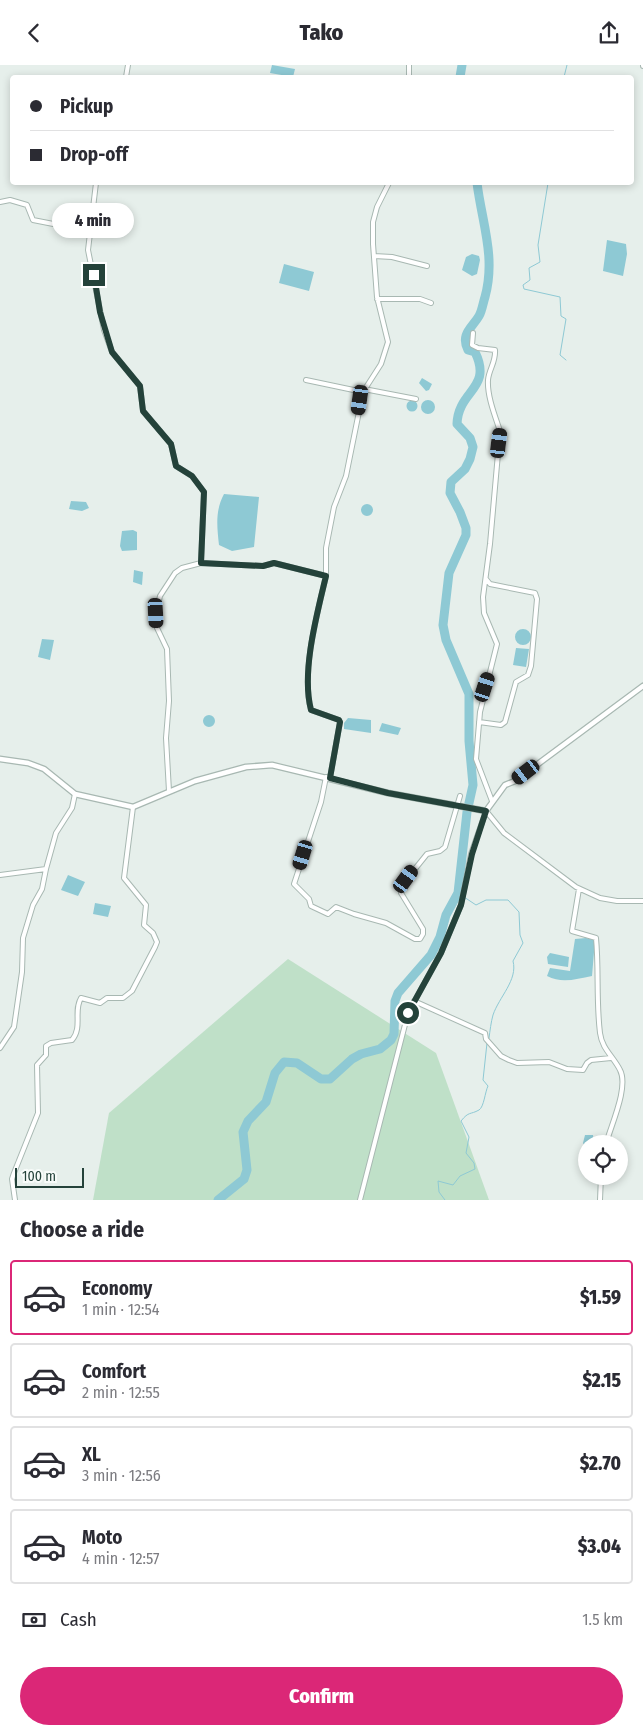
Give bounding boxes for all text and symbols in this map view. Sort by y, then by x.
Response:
icon: back [20,19,48,47]
text: Tako [300,19,343,46]
icon: share [595,19,623,47]
text: Pickup [60,95,113,118]
text: Drop-off [60,143,128,166]
callout: 4 min [53,203,135,237]
text: 4 min [75,211,111,230]
route end [83,264,105,286]
car [350,384,369,416]
car [489,427,508,459]
car [147,598,164,628]
car [473,670,496,704]
car [509,757,542,787]
car [291,838,314,872]
car [391,862,420,896]
route start [397,1002,419,1024]
map controls [578,1135,628,1185]
button: locate [578,1135,628,1185]
scale bar [15,1165,84,1188]
text: 100 m [22,1168,56,1185]
text: Choose a ride [20,1216,144,1243]
icon: car [22,1275,67,1320]
text: Economy [82,1277,152,1300]
text: $1.59 [580,1286,621,1309]
text: 1 min · 12:54 [82,1300,160,1319]
icon: car [22,1358,67,1403]
text: Comfort [82,1360,146,1383]
text: $2.15 [582,1369,621,1392]
text: 2 min · 12:55 [82,1383,160,1402]
icon: car [22,1441,67,1486]
text: XL [82,1443,101,1466]
text: $2.70 [580,1452,621,1475]
text: 3 min · 12:56 [82,1466,161,1485]
icon: car [22,1524,67,1569]
text: Moto [82,1526,122,1549]
text: $3.04 [578,1535,621,1558]
text: 4 min · 12:57 [82,1549,159,1568]
icon: cash [20,1606,48,1634]
text: Cash [60,1608,97,1631]
text: 1.5 km [582,1610,623,1629]
button: Confirm [20,1667,623,1725]

